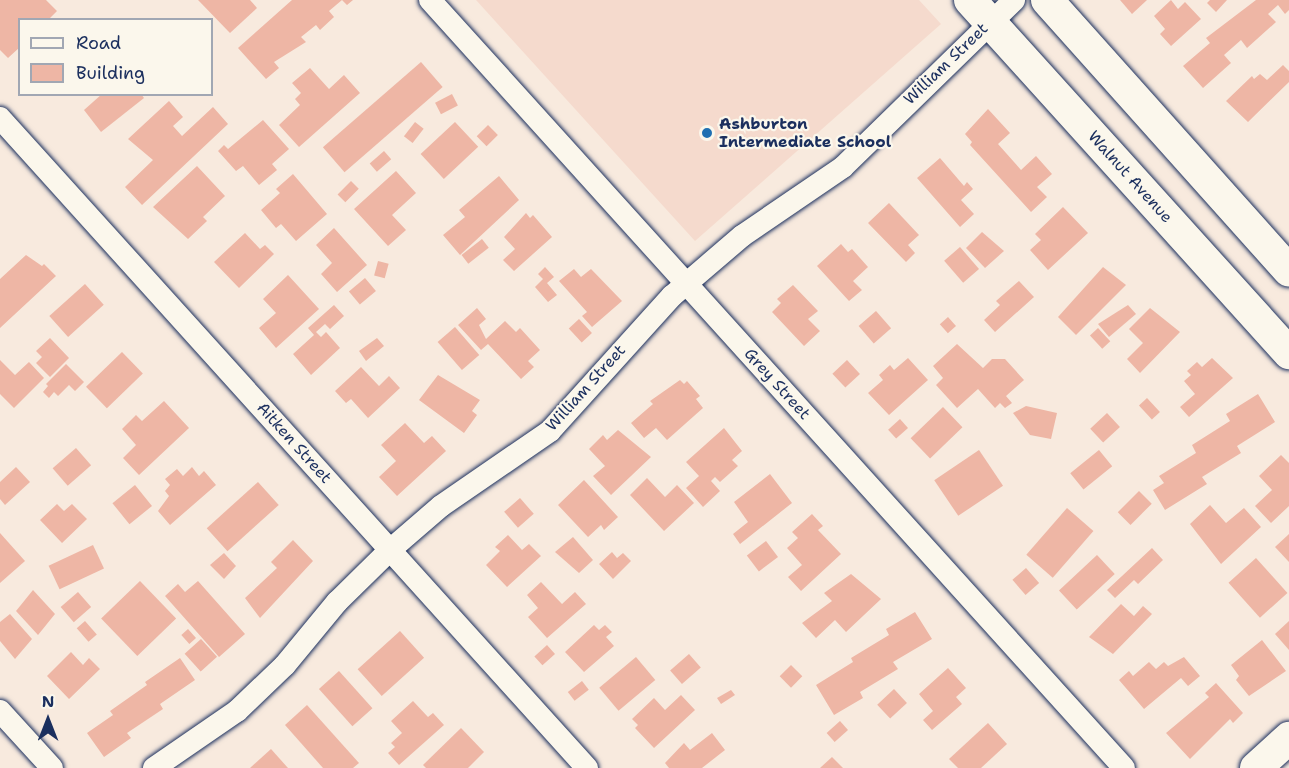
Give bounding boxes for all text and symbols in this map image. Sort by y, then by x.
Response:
legend [18,18,213,96]
street label: William Street [900,19,992,109]
text: Road [76,31,121,55]
text: Building [76,61,145,85]
place label: Ashburton Intermediate School [719,114,891,152]
marker: Ashburton Intermediate School [700,126,714,140]
street label: Walnut Avenue [1084,127,1176,227]
street label: William Street [542,341,630,435]
street label: Grey Street [740,344,814,424]
street label: Aitken Street [253,399,335,487]
north arrow [18,690,78,750]
text: N [42,691,54,712]

